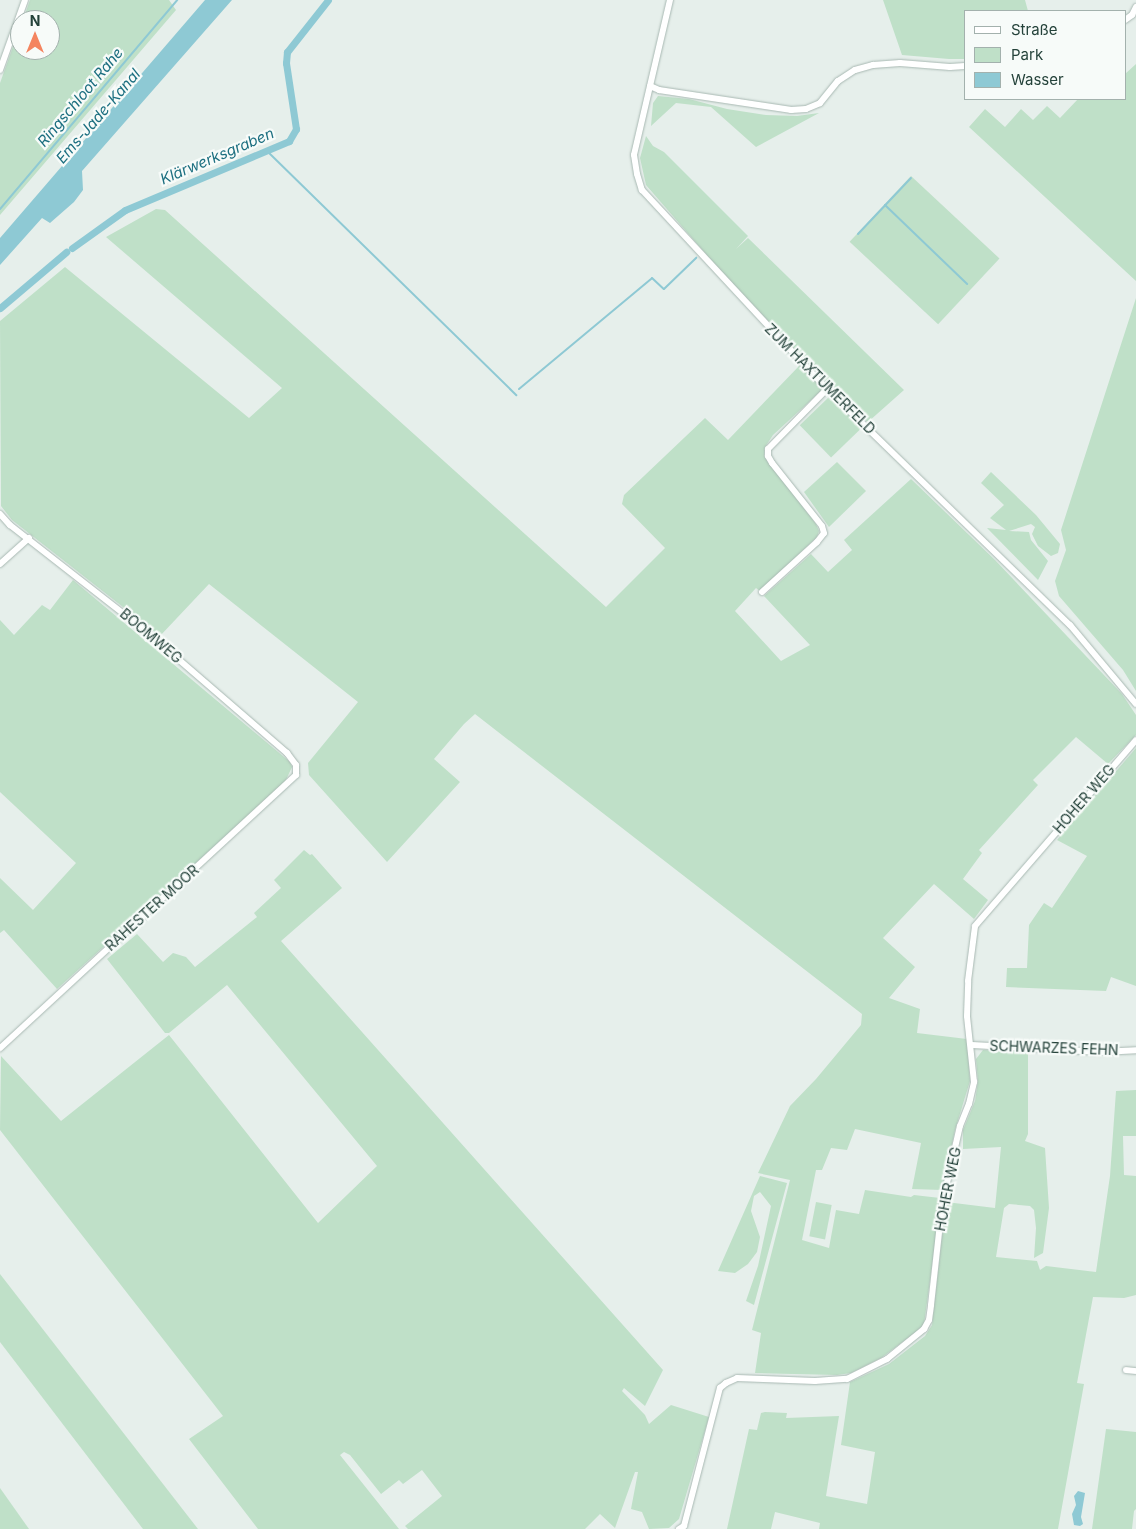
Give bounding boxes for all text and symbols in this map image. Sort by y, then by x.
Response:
north arrow [10,10,60,60]
legend [964,10,1126,100]
text: N [30,12,40,29]
text: Straße [1011,20,1058,39]
water label: Ringschloot Rahe [33,44,127,150]
text: Park [1011,45,1043,64]
water label: Ems-Jade-Kanal [52,65,144,167]
text: Wasser [1011,70,1064,89]
water label: Klärwerksgraben [157,124,277,188]
street label: ZUM HAXTUMERFELD [761,320,879,438]
street label: BOOMWEG [117,605,185,667]
street label: HOHER WEG [1050,761,1118,837]
street label: RAHESTER MOOR [102,862,202,954]
street label: SCHWARZES FEHN [989,1037,1119,1059]
street label: HOHER WEG [932,1145,964,1233]

